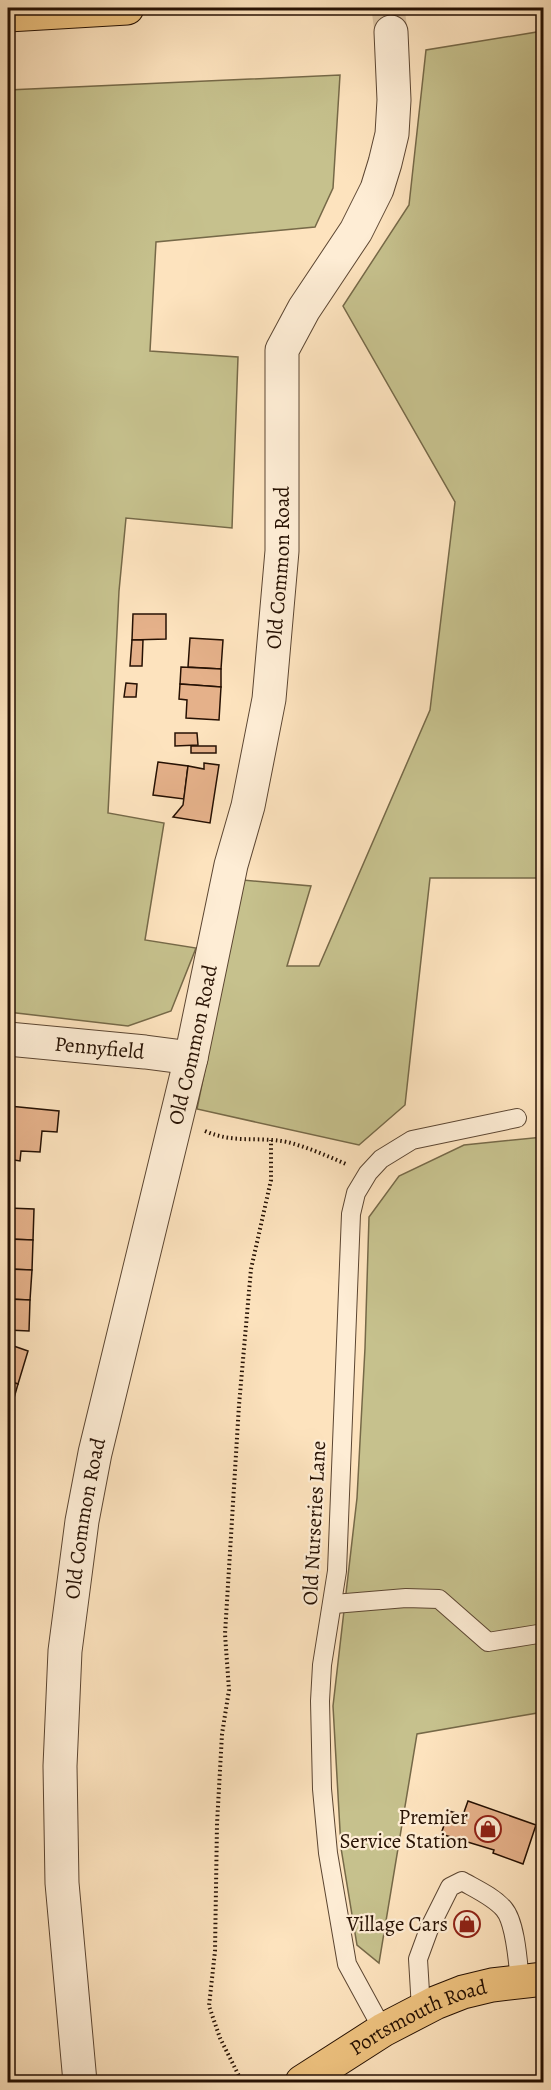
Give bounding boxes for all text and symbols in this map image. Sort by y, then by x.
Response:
street label: Old Common Road [259,486,296,650]
street label: Old Common Road [161,962,224,1128]
street label: Pennyfield [53,1029,147,1066]
street label: Old Common Road [58,1434,112,1601]
street label: Old Nurseries Lane [296,1440,332,1606]
place label: Premier Service Station [339,1803,468,1855]
shop icon: Premier Service Station [473,1814,503,1844]
shop icon: Village Cars [452,1909,482,1939]
place label: Village Cars [346,1910,448,1938]
street label: Portsmouth Road [344,1973,490,2062]

